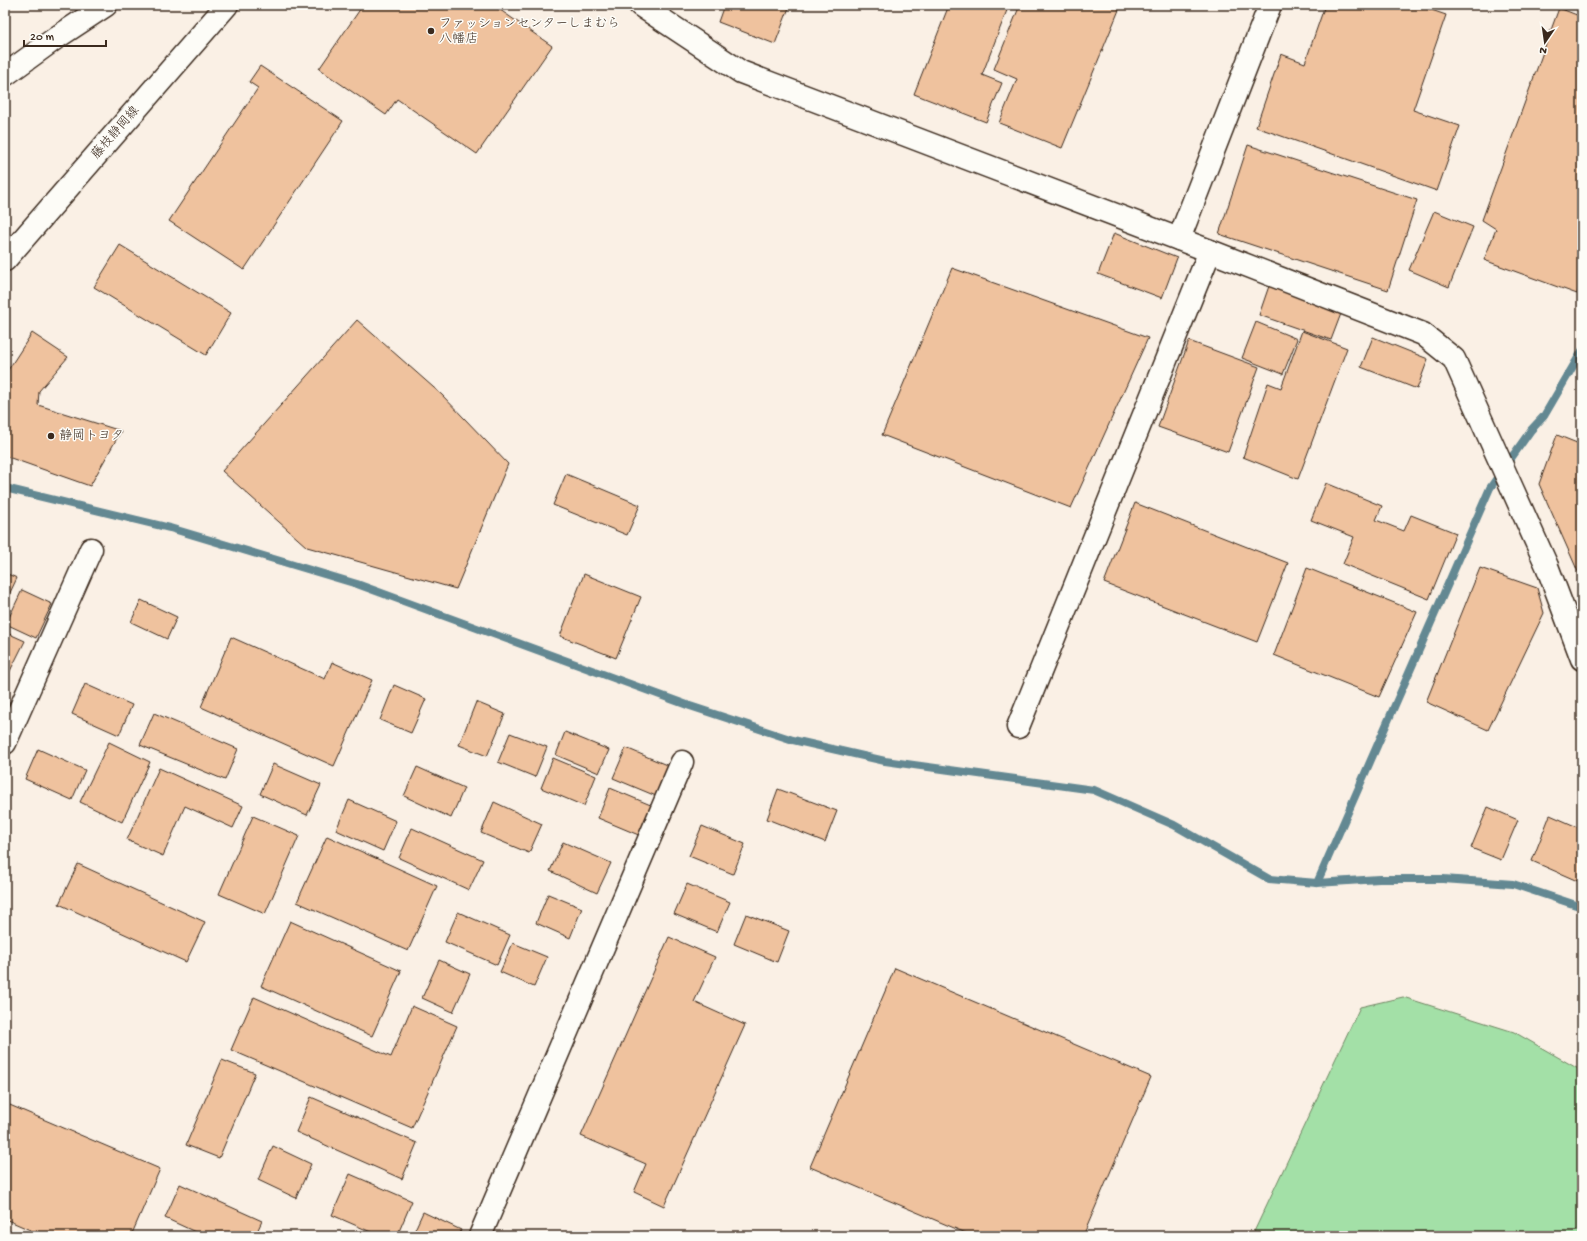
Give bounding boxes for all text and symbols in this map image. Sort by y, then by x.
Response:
place label: ファッションセンターしまむら 八幡店 [439,17,620,47]
scale bar [24,22,106,48]
north arrow [1525,22,1565,62]
marker: ファッションセンターしまむら 八幡店 [426,26,436,36]
text: 20 m [30,31,55,45]
text: N [1538,43,1548,56]
street label: 藤枝静岡線 [88,102,144,162]
place label: 静岡トヨタ [59,428,124,444]
marker: 静岡トヨタ [46,431,56,441]

